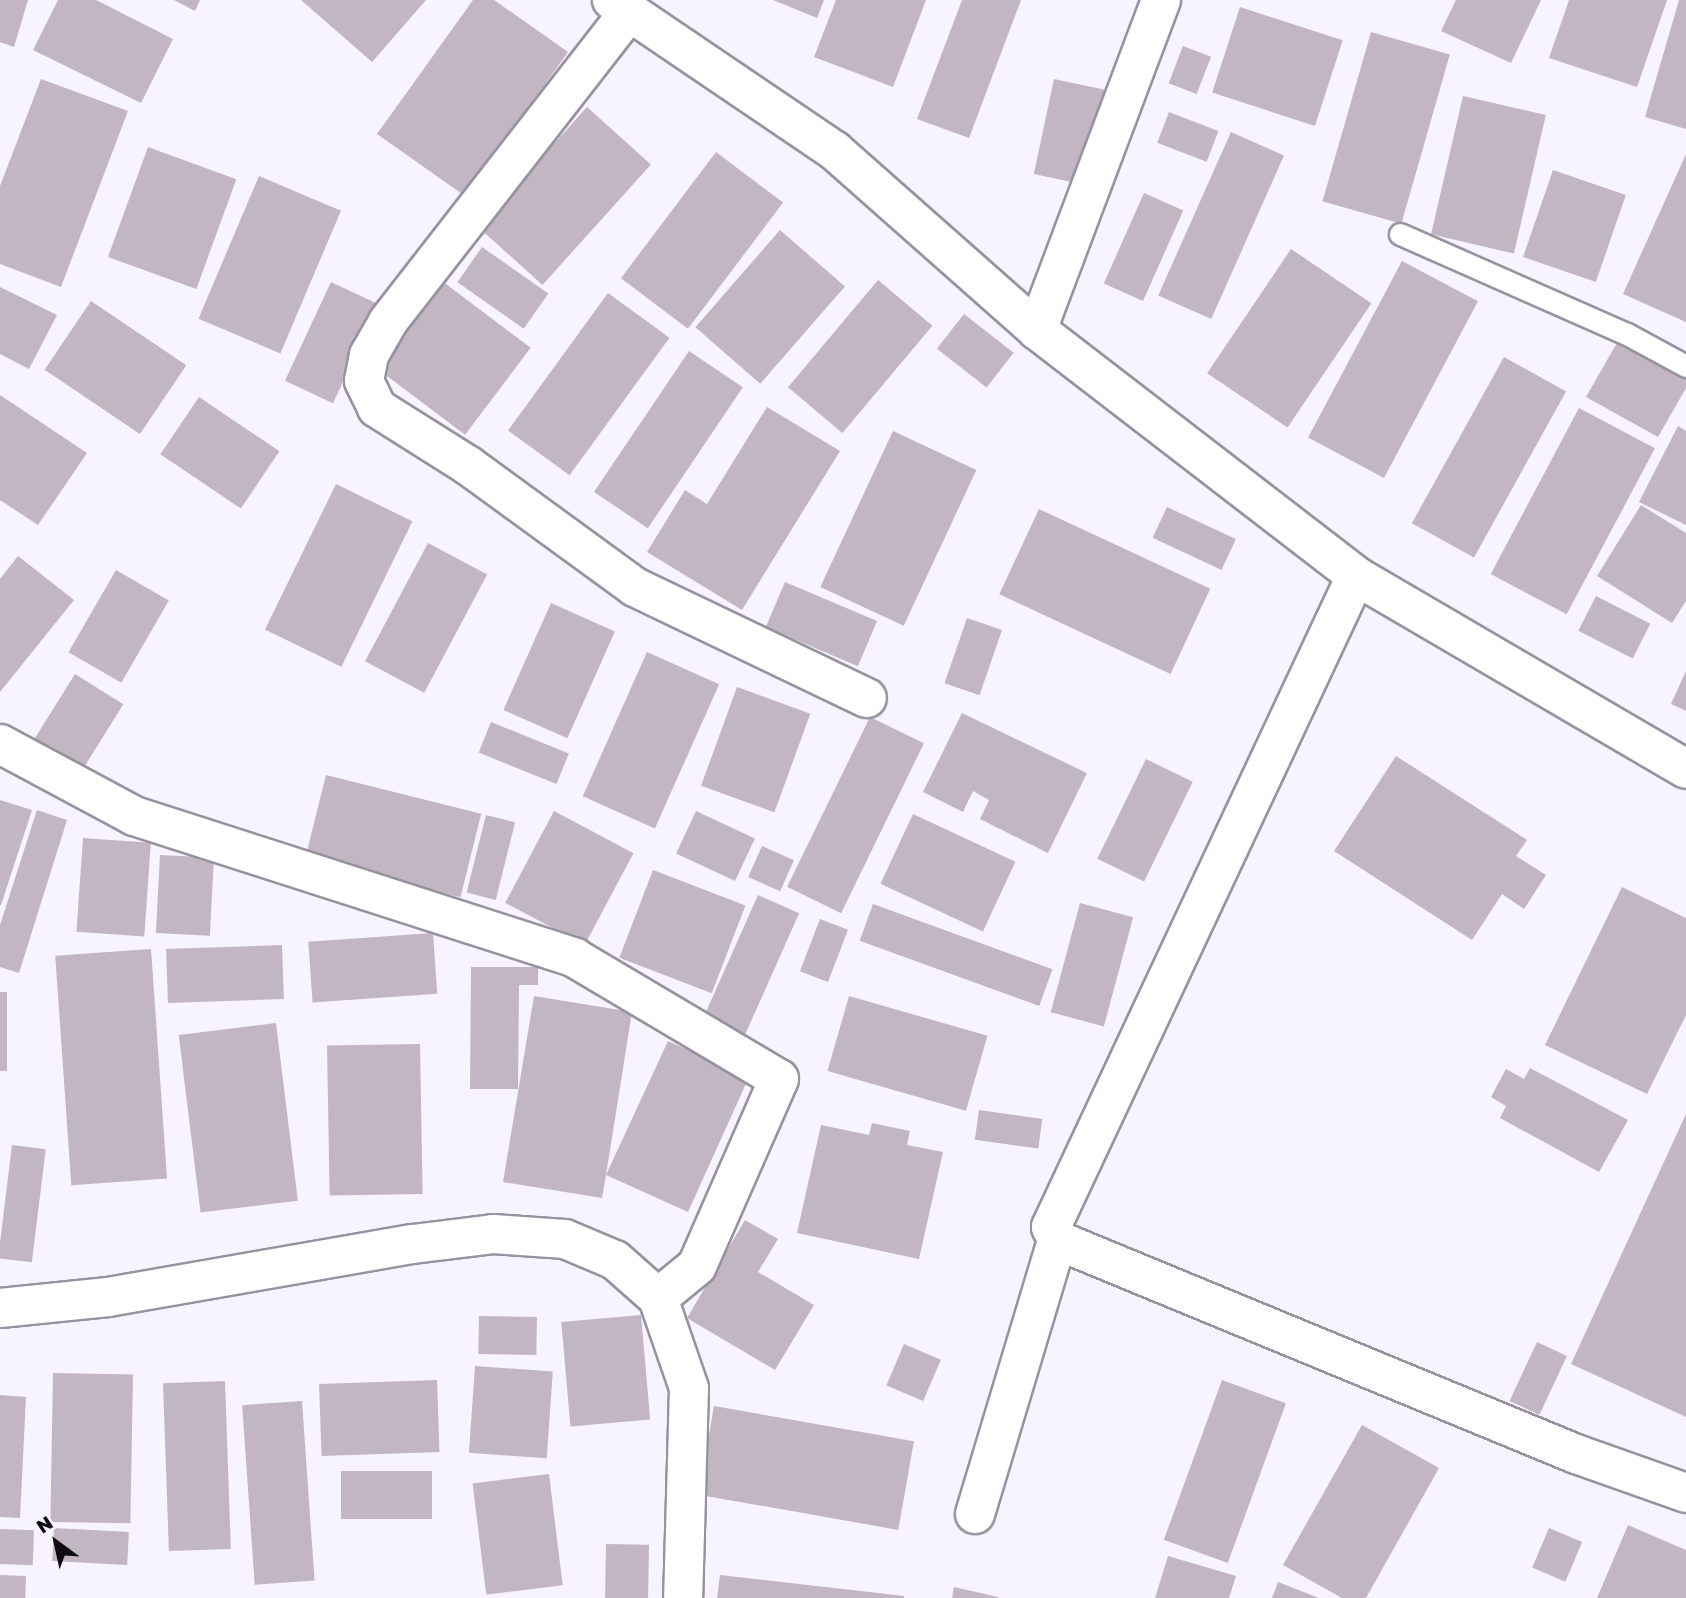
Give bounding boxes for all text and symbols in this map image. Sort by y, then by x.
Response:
north arrow [21,1507,91,1577]
text: N [32,1510,57,1538]

